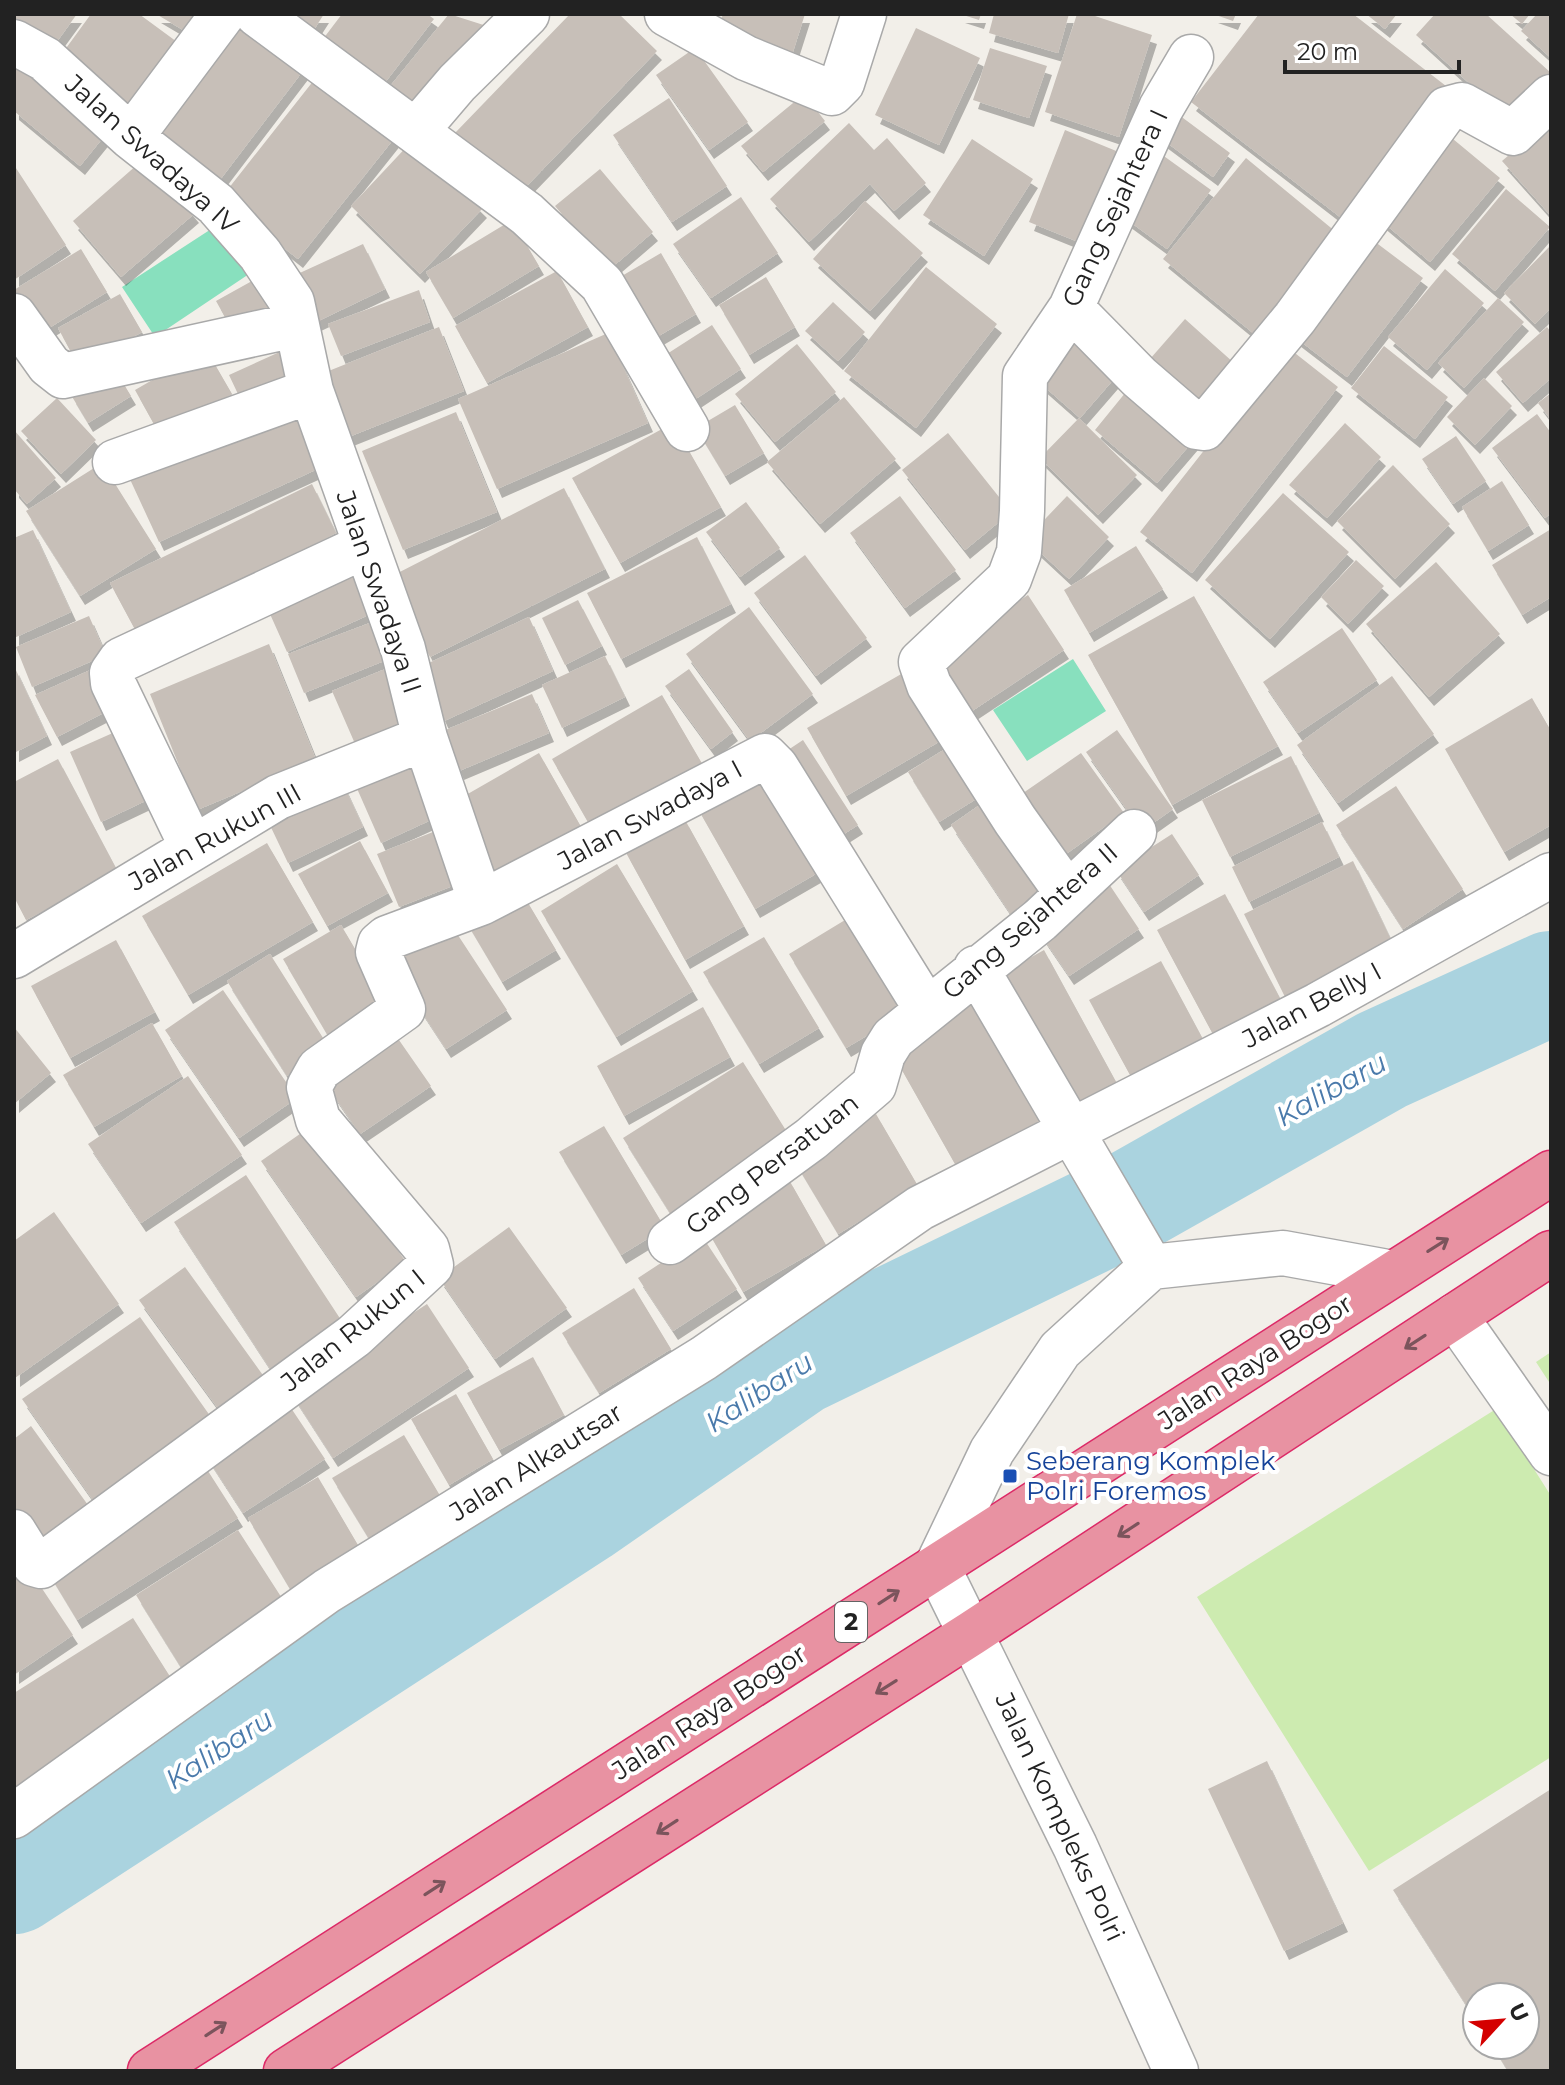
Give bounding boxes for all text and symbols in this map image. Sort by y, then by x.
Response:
scale bar [1285,24,1459,74]
text: 20 m [1297,37,1358,66]
street label: Jalan Swadaya IV [58,67,246,241]
street label: Gang Sejahtera I [1055,104,1175,312]
street label: Jalan Swadaya II [329,485,429,698]
street label: Jalan Swadaya I [551,753,748,878]
street label: Jalan Rukun III [122,776,307,898]
street label: Gang Sejahtera II [936,836,1124,1006]
street label: Jalan Belly I [1236,955,1387,1056]
water label: Kalibaru [1270,1045,1392,1133]
street label: Gang Persatuan [679,1086,865,1242]
one-way arrow [1426,1236,1449,1252]
street label: Jalan Rukun I [274,1262,432,1399]
street label: Jalan Raya Bogor [1151,1287,1358,1437]
one-way arrow [1404,1334,1427,1350]
water label: Kalibaru [699,1345,819,1439]
street label: Jalan Alkautsar [443,1396,628,1529]
place label: Seberang Komplek Polri Foremos [1026,1445,1276,1507]
marker: Seberang Komplek Polri Foremos [1001,1467,1019,1485]
one-way arrow [1117,1522,1139,1539]
one-way arrow [878,1588,900,1605]
road number: 2 [835,1602,867,1642]
street label: Jalan Raya Bogor [605,1637,812,1787]
one-way arrow [875,1680,898,1696]
street label: Jalan Kompleks Polri [988,1687,1132,1946]
water label: Kalibaru [159,1702,279,1796]
one-way arrow [656,1819,679,1835]
one-way arrow [423,1880,446,1896]
north arrow [1461,1981,1541,2061]
text: U [1503,1999,1534,2026]
one-way arrow [204,2020,227,2036]

